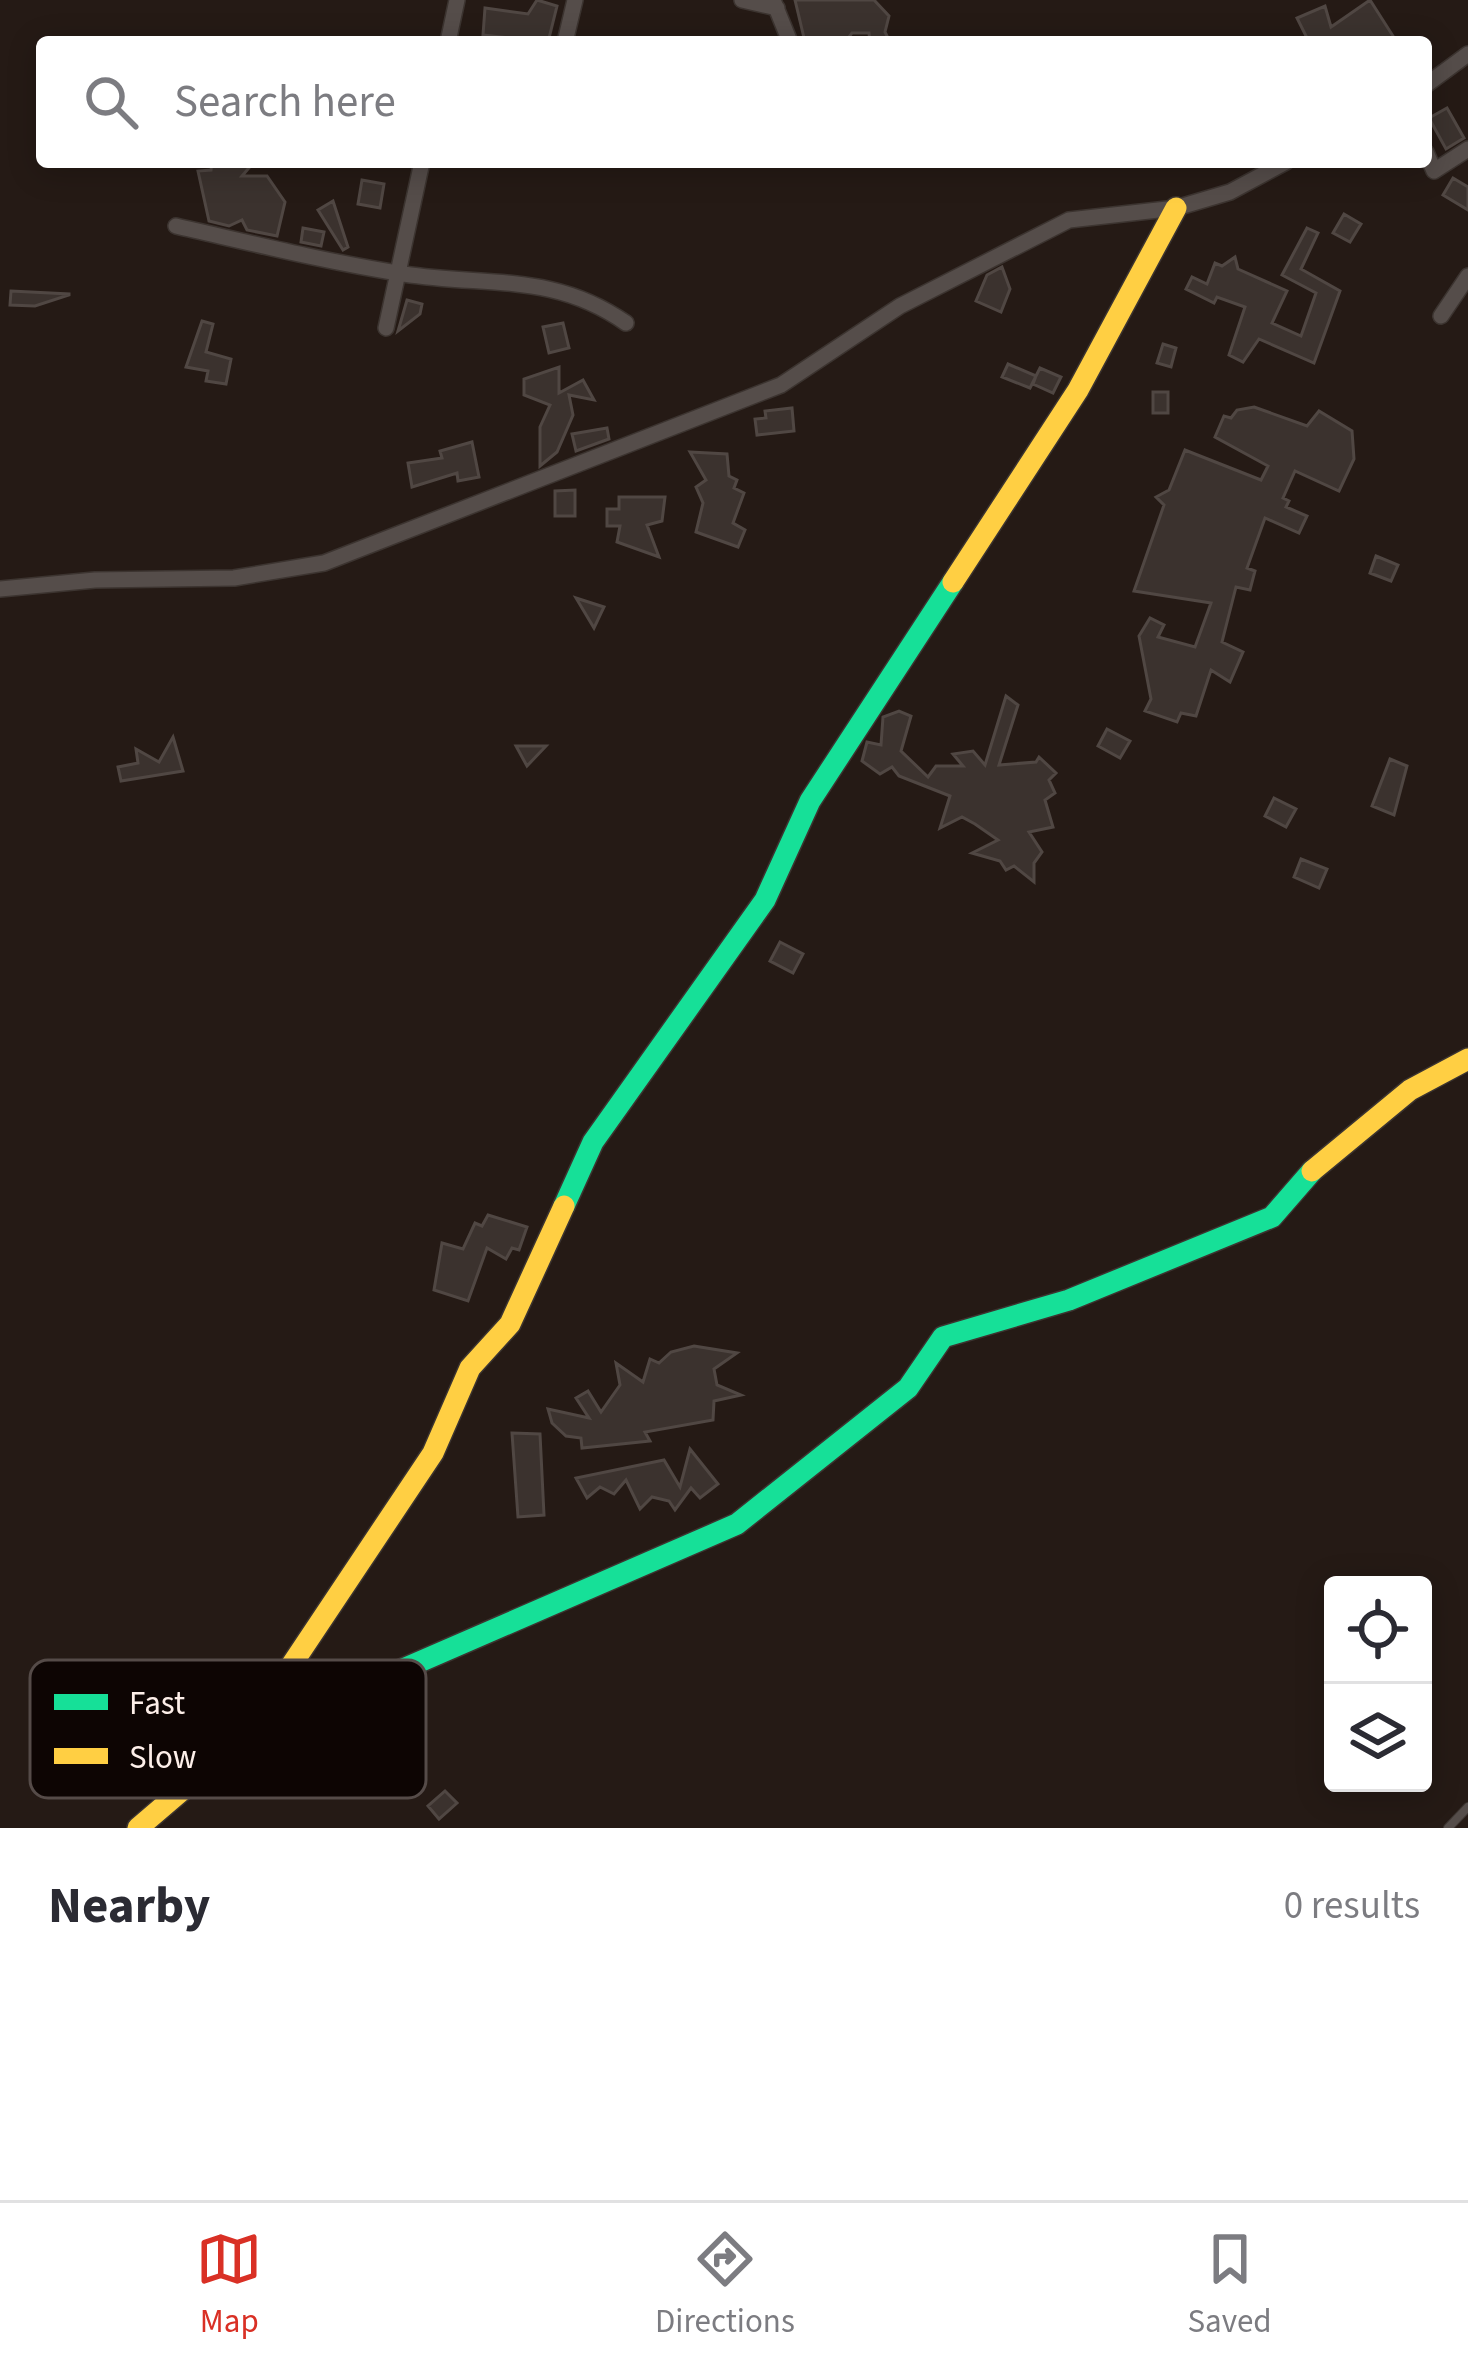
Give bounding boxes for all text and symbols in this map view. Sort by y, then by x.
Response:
search box [36,36,1432,168]
icon: search [78,69,144,135]
text: Search here [174,70,396,134]
map controls [1324,1576,1432,1792]
button: locate [1324,1576,1432,1684]
legend [30,1660,426,1798]
text: Fast [129,1680,185,1727]
button: layers [1324,1684,1432,1792]
text: Slow [129,1734,197,1781]
text: Nearby [48,1870,210,1942]
text: 0 results [1284,1878,1420,1934]
tab: Map [196,2226,262,2345]
tab: Directions [655,2226,795,2345]
tab: Saved [1187,2226,1272,2345]

